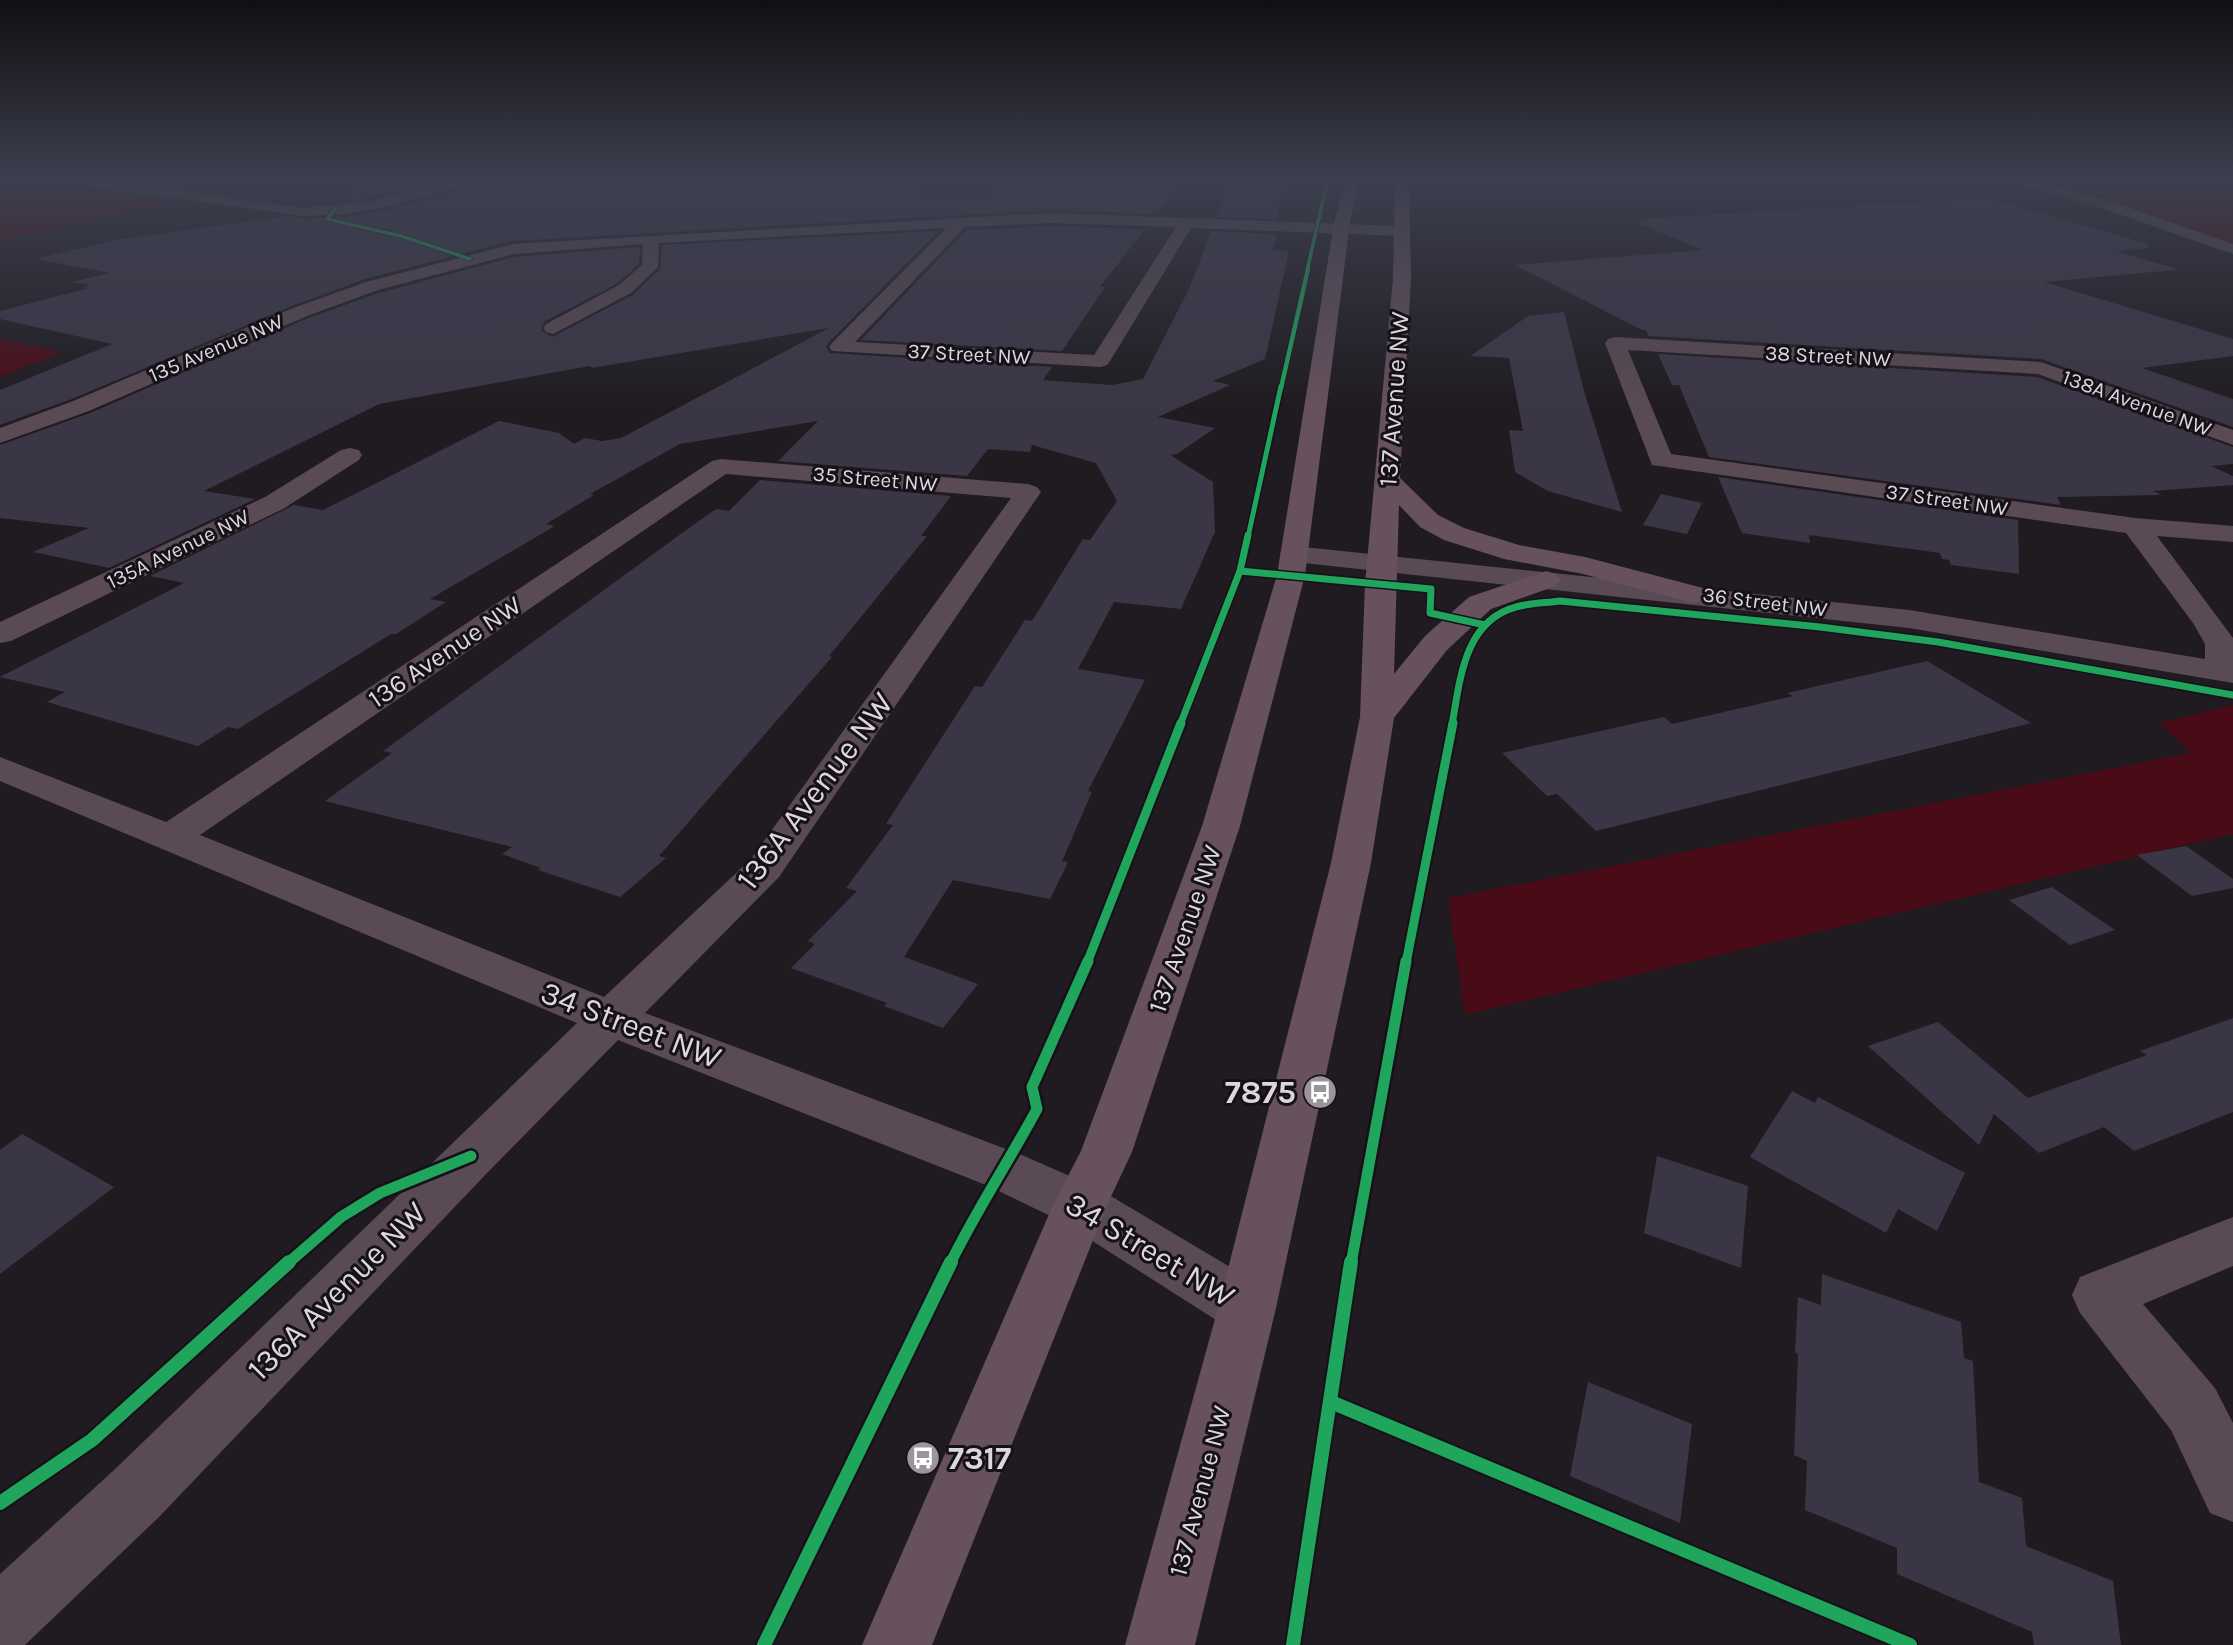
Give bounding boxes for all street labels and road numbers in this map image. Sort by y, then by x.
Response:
street label: 135 Avenue NW [145,309,287,387]
street label: 137 Avenue NW [1372,311,1416,487]
street label: 37 Street NW [907,339,1031,369]
street label: 38 Street NW [1764,341,1892,371]
street label: 138A Avenue NW [2059,365,2215,441]
street label: 35 Street NW [812,462,939,496]
street label: 37 Street NW [1884,480,2010,520]
street label: 135A Avenue NW [103,504,253,594]
street label: 36 Street NW [1701,582,1829,622]
street label: 136 Avenue NW [363,589,527,715]
street label: 136A Avenue NW [729,685,901,897]
street label: 137 Avenue NW [1142,841,1228,1017]
street label: 34 Street NW [536,974,727,1077]
street label: 34 Street NW [1059,1185,1241,1315]
street label: 136A Avenue NW [240,1194,434,1388]
street label: 137 Avenue NW [1162,1402,1238,1580]

